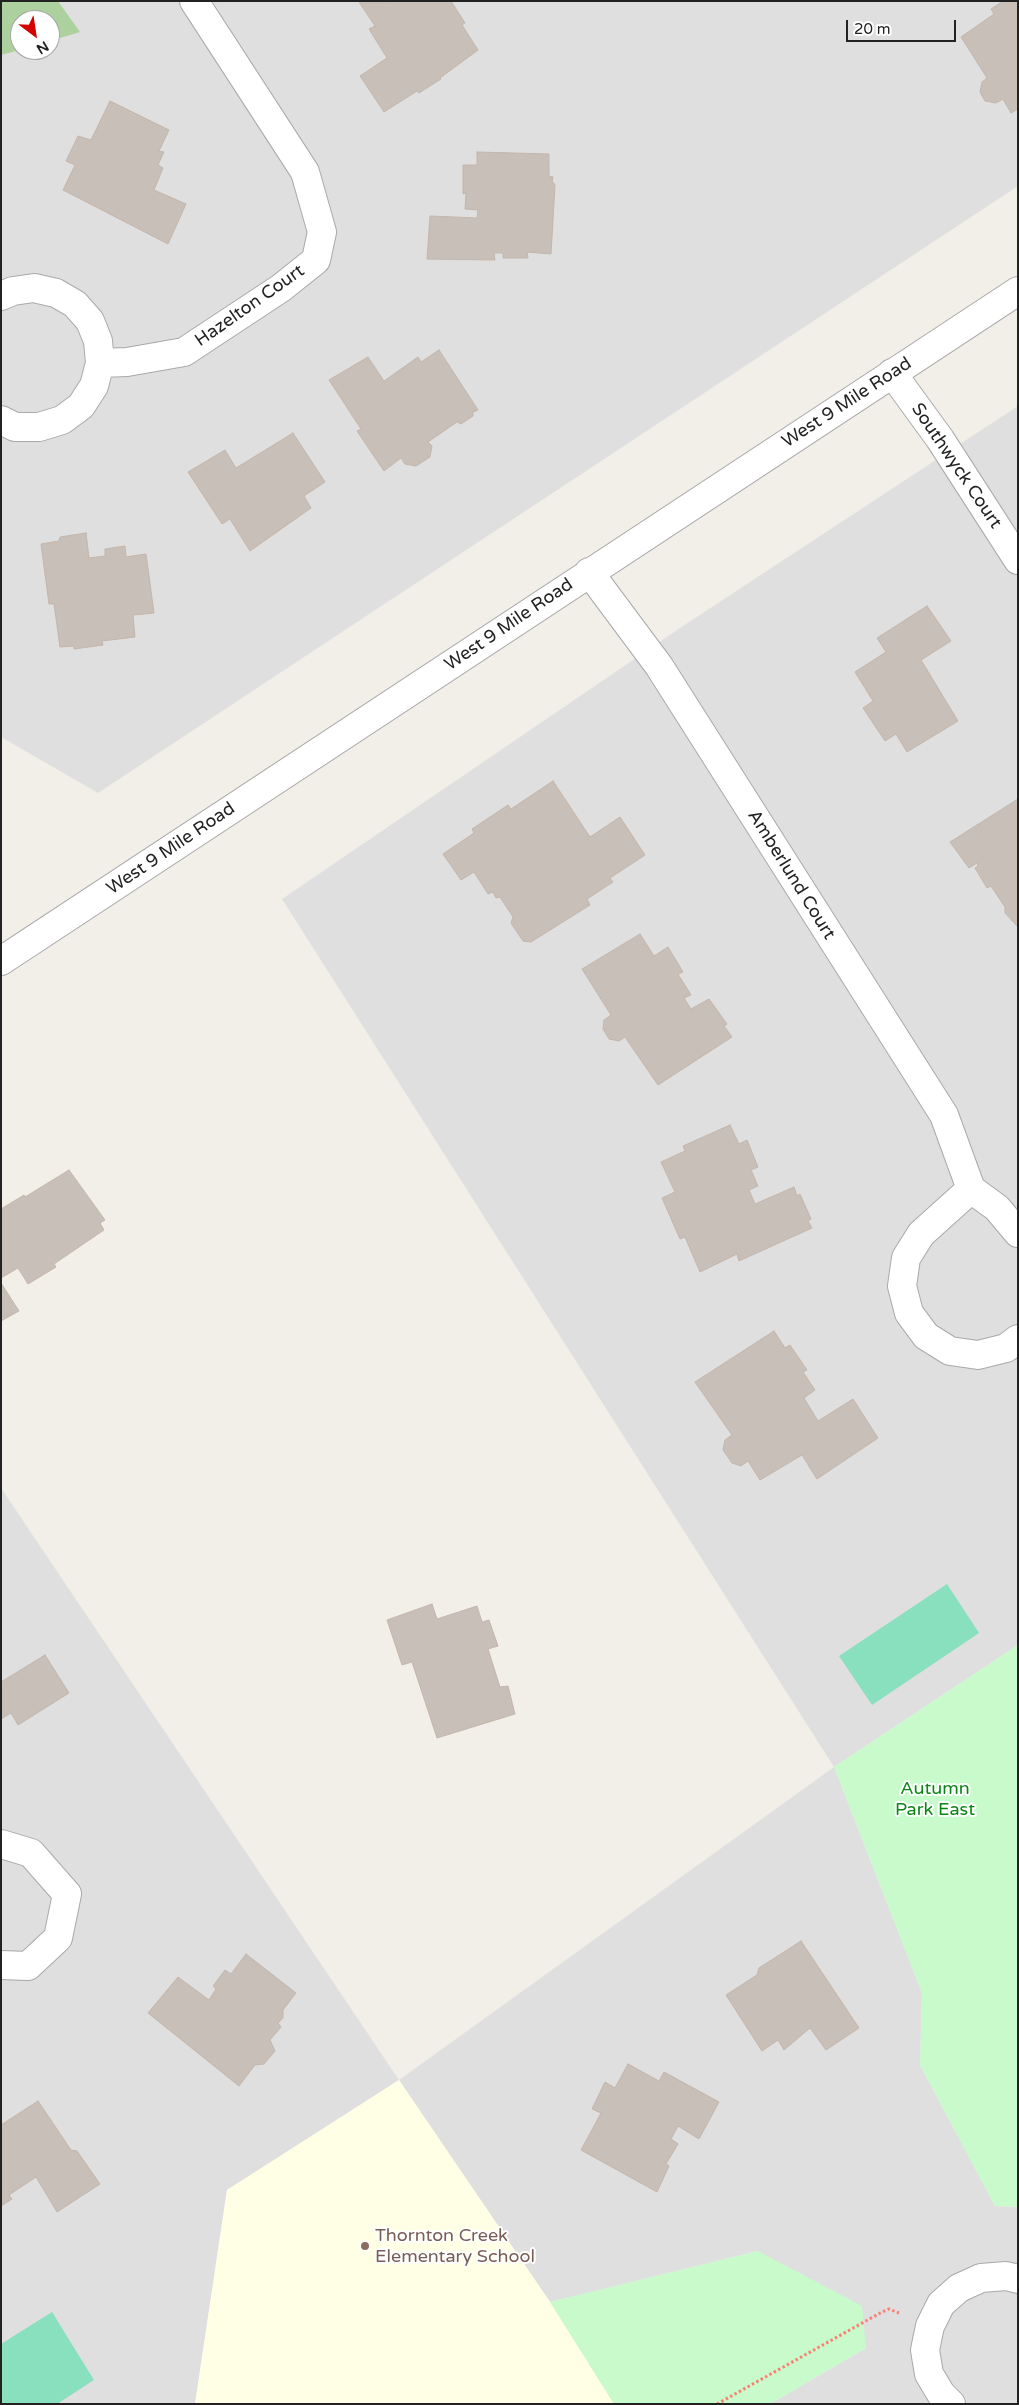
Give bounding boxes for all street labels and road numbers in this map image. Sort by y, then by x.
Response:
street label: Hazelton Court [191,260,309,352]
street label: West 9 Mile Road [778,353,916,453]
street label: Southwyck Court [906,399,1006,533]
street label: West 9 Mile Road [441,574,577,676]
street label: West 9 Mile Road [103,798,239,900]
street label: Amberlund Court [742,806,840,944]

